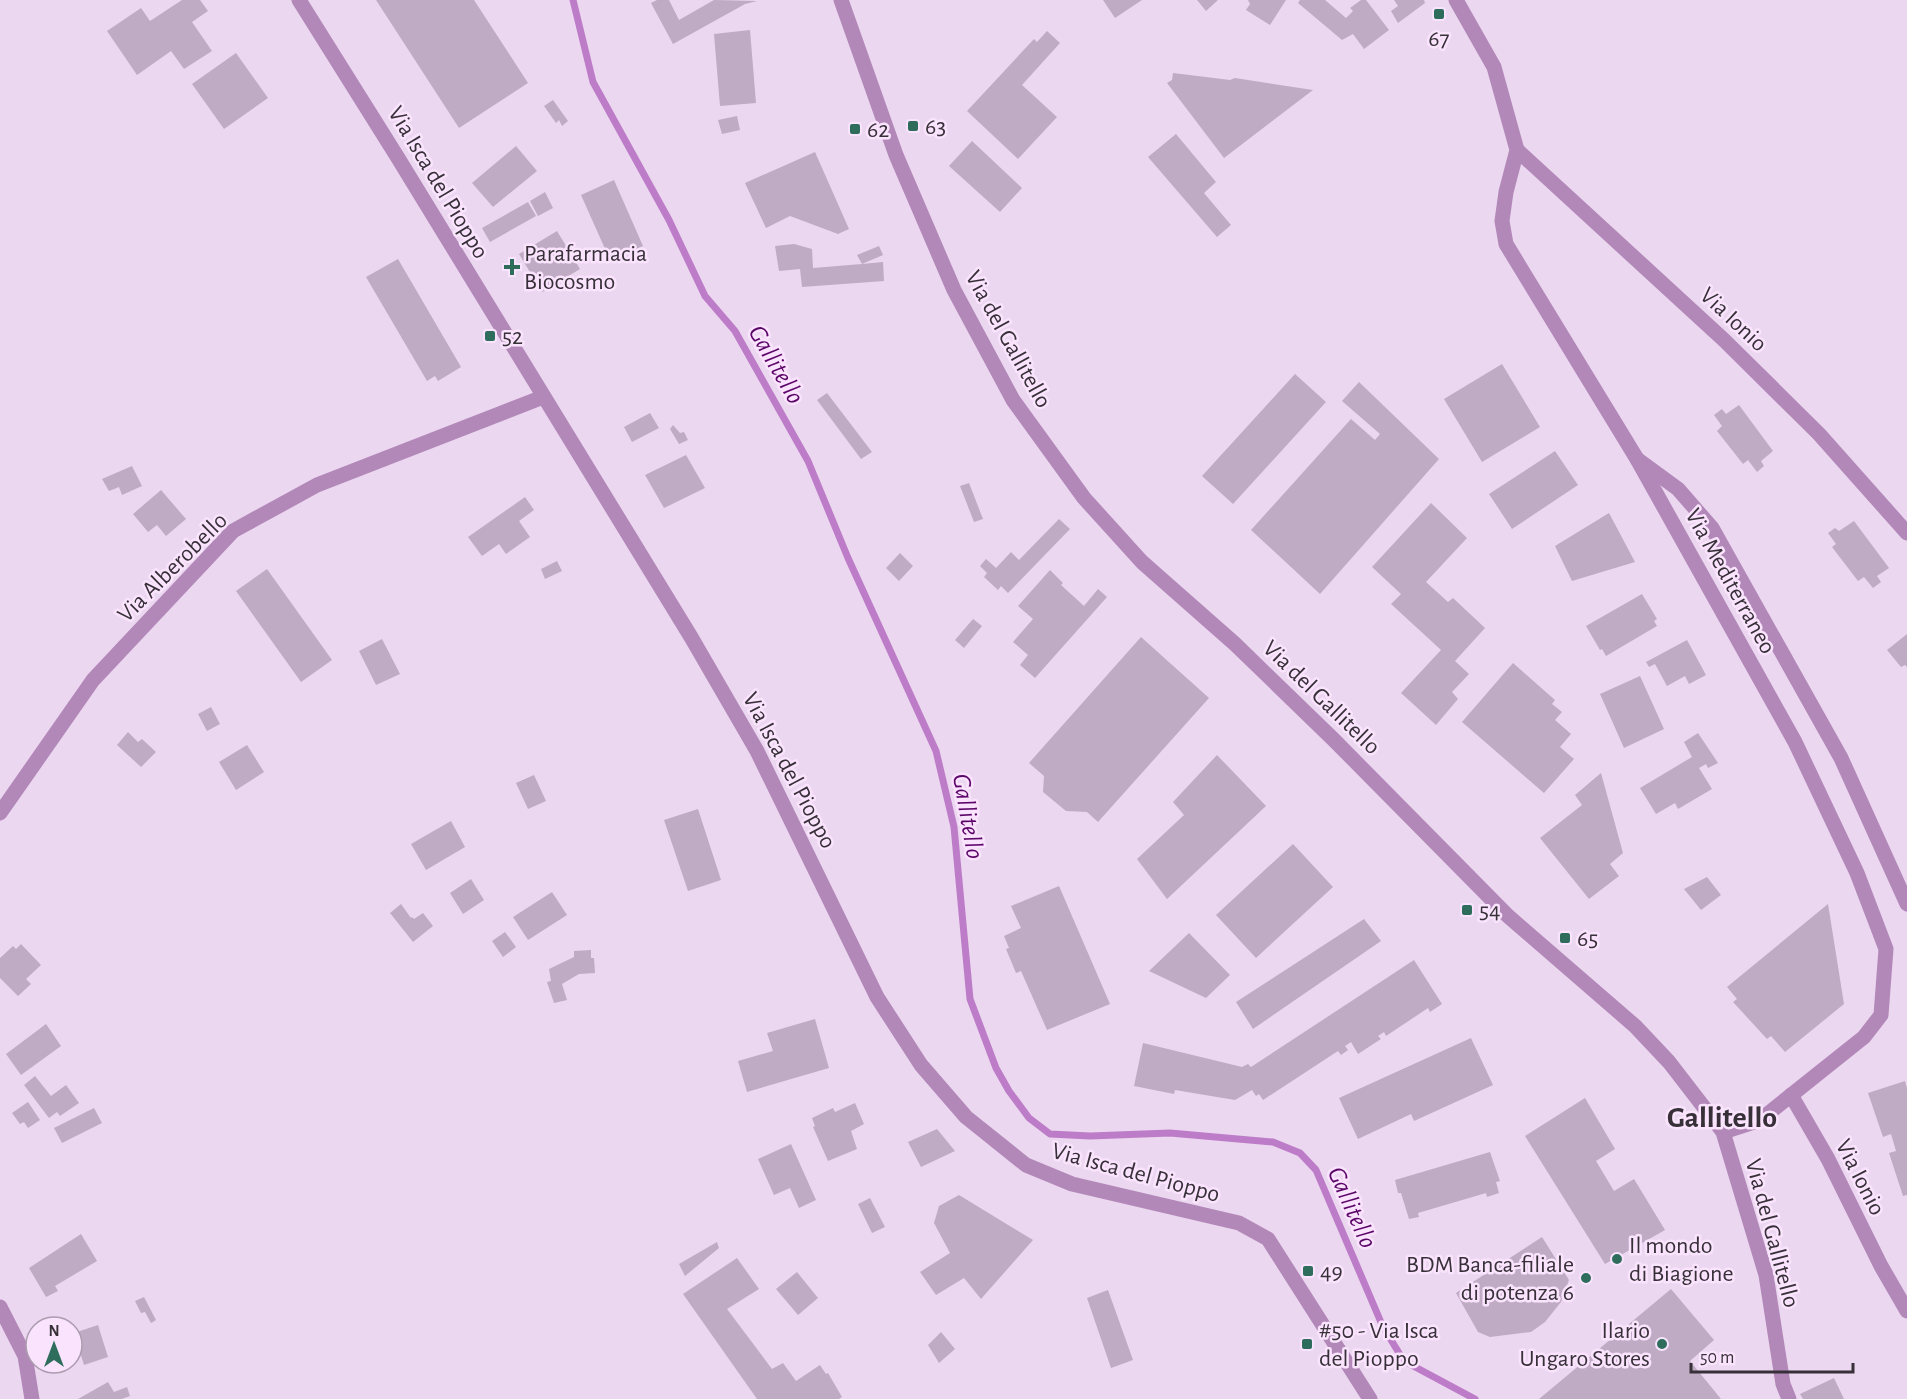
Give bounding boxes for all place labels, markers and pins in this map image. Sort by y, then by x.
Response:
marker: 67 [1432,7,1446,21]
place label: 67 [1428,27,1450,51]
place label: 63 [925,115,946,139]
place label: 62 [867,118,889,142]
marker: 63 [906,119,920,133]
marker: 62 [848,122,862,136]
place label: Parafarmacia Biocosmo [524,242,647,294]
marker: Parafarmacia Biocosmo [505,260,519,274]
place label: 52 [502,325,523,349]
marker: 52 [483,329,497,343]
place label: 54 [1479,899,1501,923]
marker: 54 [1460,903,1474,917]
place label: 65 [1577,927,1598,951]
marker: 65 [1558,931,1572,945]
place label: Il mondo di Biagione [1629,1234,1733,1286]
marker: Il mondo di Biagione [1610,1252,1624,1266]
place label: BDM Banca-filiale di potenza 6 [1406,1253,1574,1305]
place label: 49 [1320,1260,1343,1284]
marker: 49 [1301,1264,1315,1278]
marker: BDM Banca-filiale di potenza 6 [1579,1271,1593,1285]
place label: #50 - Via Isca del Pioppo [1319,1319,1439,1371]
place label: Ilario Ungaro Stores [1520,1319,1650,1371]
marker: #50 - Via Isca del Pioppo [1300,1337,1314,1351]
marker: Ilario Ungaro Stores [1655,1337,1669,1351]

